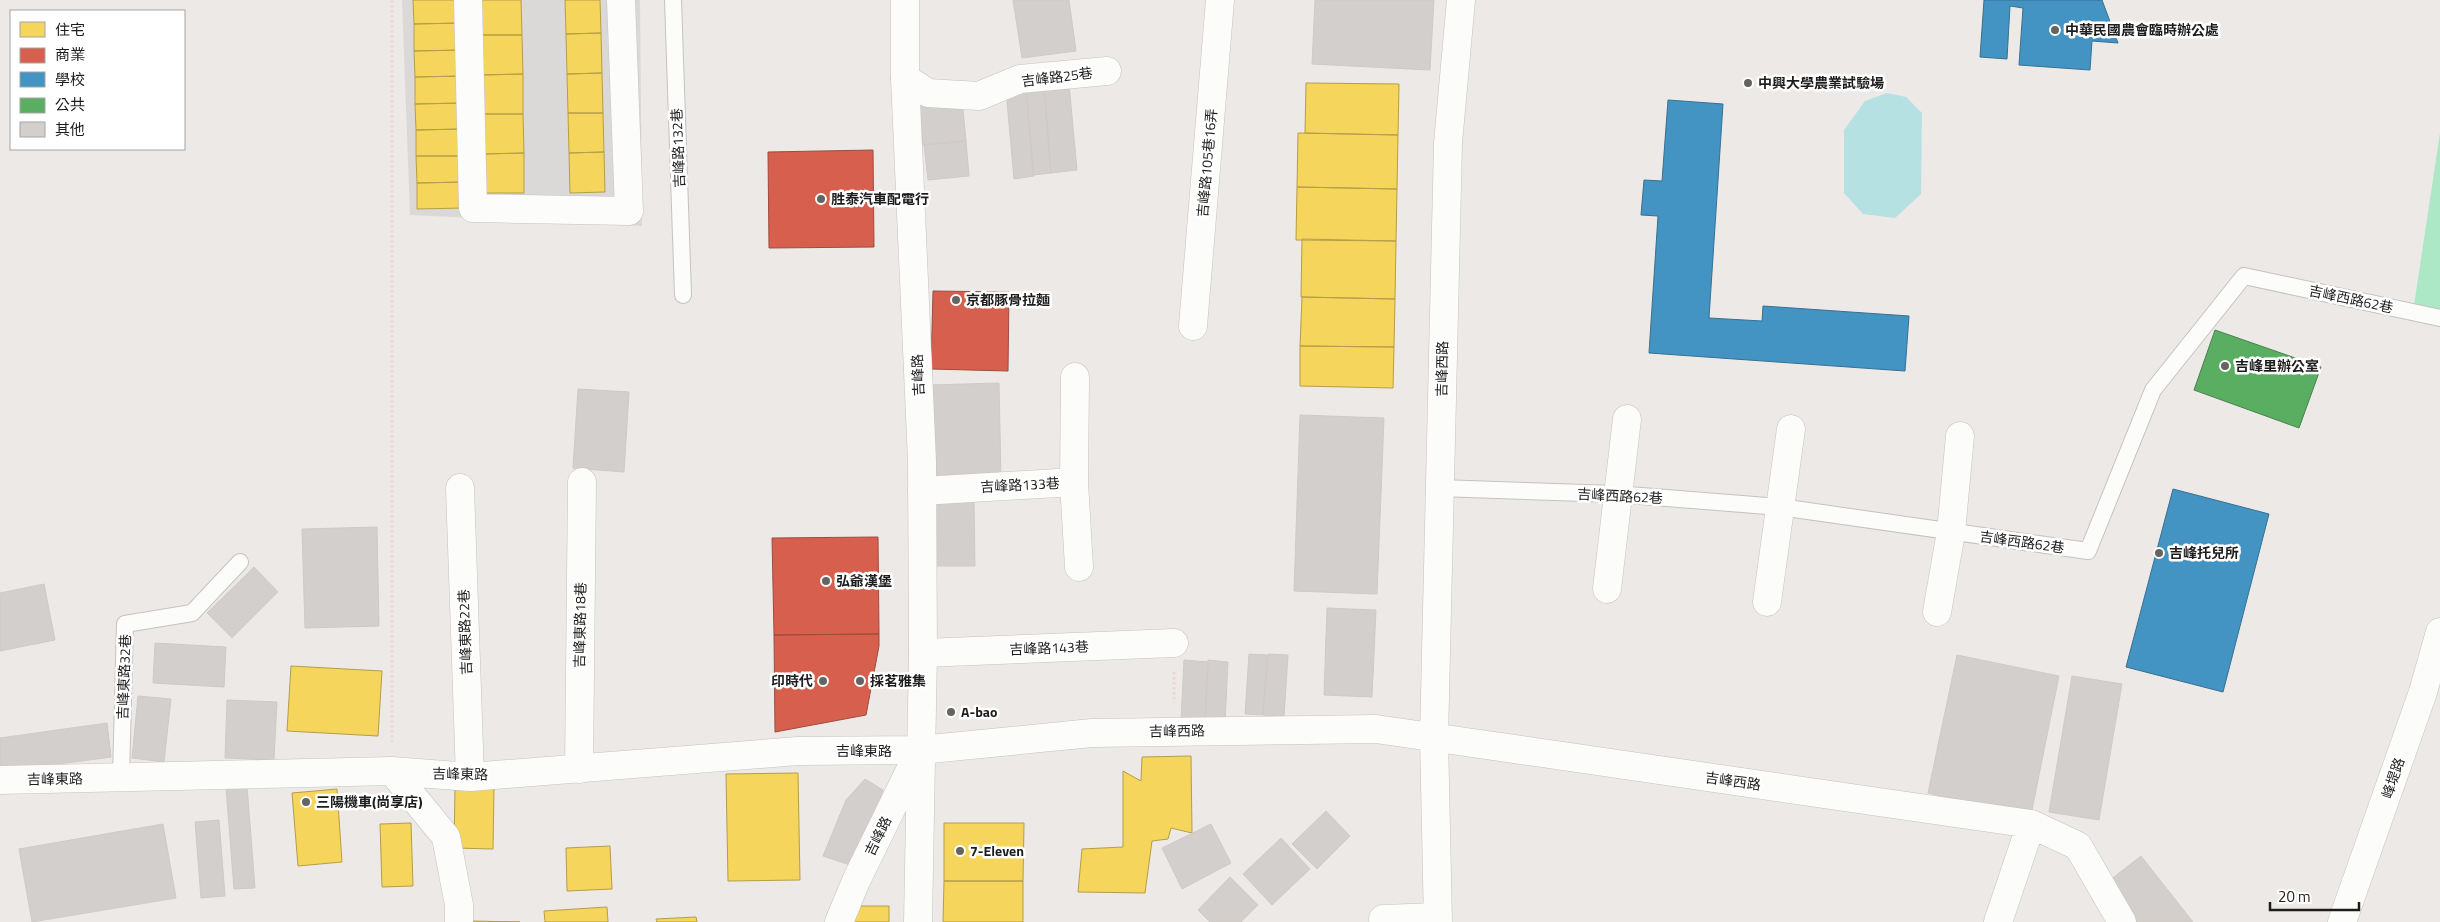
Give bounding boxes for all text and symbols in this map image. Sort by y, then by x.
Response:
legend [10,10,185,150]
text: 住宅 [55,18,85,41]
place label: 中華民國農會臨時辦公處 [2065,19,2219,40]
marker: 中華民國農會臨時辦公處 [2049,24,2061,36]
text: 商業 [55,43,85,66]
street label: 吉峰路25巷 [1020,62,1094,91]
text: 學校 [55,68,85,91]
place label: 中興大學農業試驗場 [1758,72,1884,93]
marker: 中興大學農業試驗場 [1742,77,1754,89]
text: 公共 [55,93,85,116]
street label: 吉峰路132巷 [666,108,689,188]
street label: 吉峰路105巷16弄 [1191,108,1222,218]
text: 其他 [55,118,85,141]
place label: 胜泰汽車配電行 [831,188,929,209]
marker: 胜泰汽車配電行 [815,193,827,205]
street label: 吉峰西路62巷 [2307,279,2395,318]
place label: 京都豚骨拉麵 [966,289,1050,310]
marker: 京都豚骨拉麵 [950,294,962,306]
street label: 吉峰西路 [1431,341,1452,397]
street label: 吉峰路 [906,354,929,397]
place label: 吉峰里辦公室 [2235,355,2319,376]
marker: 吉峰里辦公室 [2219,360,2231,372]
street label: 吉峰路133巷 [980,472,1060,497]
street label: 吉峰西路62巷 [1577,483,1663,508]
street label: 吉峰西路62巷 [1978,525,2066,558]
place label: 吉峰托兒所 [2169,542,2239,563]
marker: 吉峰托兒所 [2153,547,2165,559]
place label: 弘爺漢堡 [836,570,892,591]
marker: 弘爺漢堡 [820,575,832,587]
street label: 吉峰東路18巷 [568,582,591,668]
street label: 吉峰東路22巷 [453,589,476,675]
street label: 吉峰東路32巷 [112,634,135,720]
street label: 吉峰路143巷 [1009,636,1089,659]
place label: 印時代 [771,670,813,691]
place label: 採茗雅集 [870,670,926,691]
marker: 印時代 [817,675,829,687]
marker: 採茗雅集 [854,675,866,687]
place label: A-bao [961,701,997,722]
marker: A-bao [945,706,957,718]
street label: 吉峰西路 [1149,720,1205,741]
street label: 吉峰東路 [836,740,892,761]
street label: 峰堤路 [2376,755,2409,801]
street label: 吉峰東路 [432,763,488,784]
street label: 吉峰西路 [1704,766,1762,795]
street label: 吉峰東路 [27,768,83,789]
place label: 三陽機車(尚享店) [316,791,423,812]
marker: 三陽機車(尚享店) [300,796,312,808]
street label: 吉峰路 [859,812,896,859]
place label: 7-Eleven [970,840,1024,861]
marker: 7-Eleven [954,845,966,857]
scale bar [2270,880,2359,912]
text: 20 m [2278,885,2311,908]

